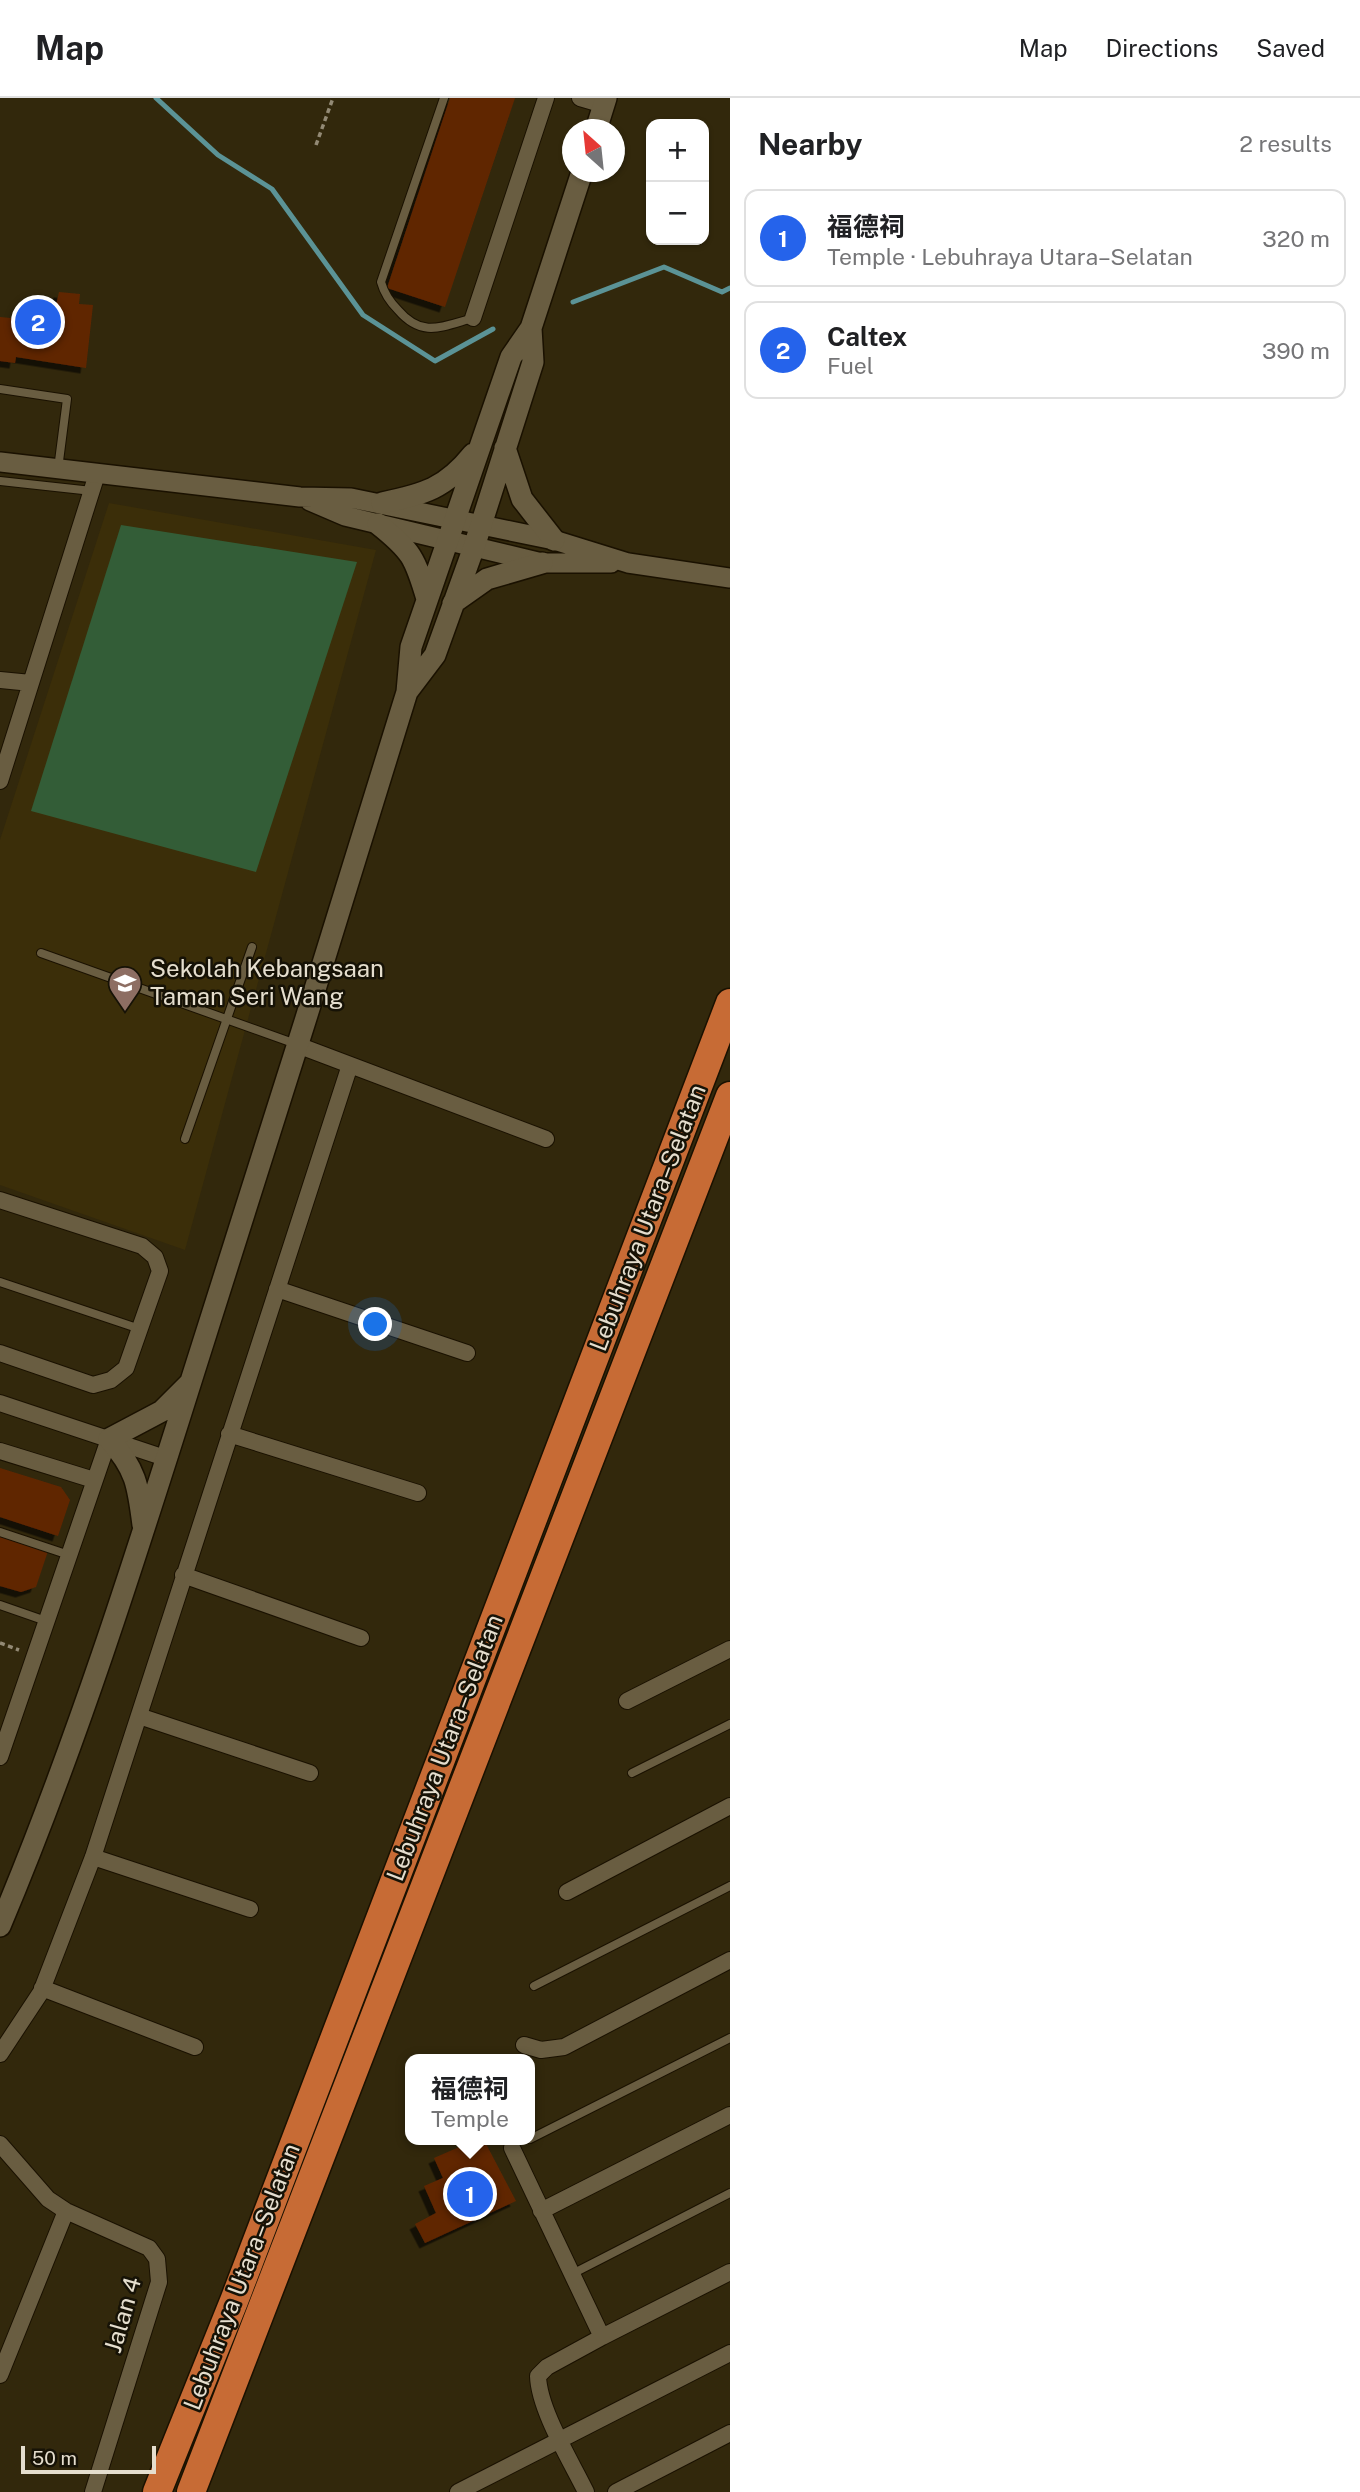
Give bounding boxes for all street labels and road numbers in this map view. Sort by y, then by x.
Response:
street label: Lebuhraya Utara–Selatan [583,1080,711,1355]
street label: Lebuhraya Utara–Selatan [380,1610,508,1885]
street label: Lebuhraya Utara–Selatan [177,2139,305,2414]
street label: Jalan 4 [98,2273,146,2356]

